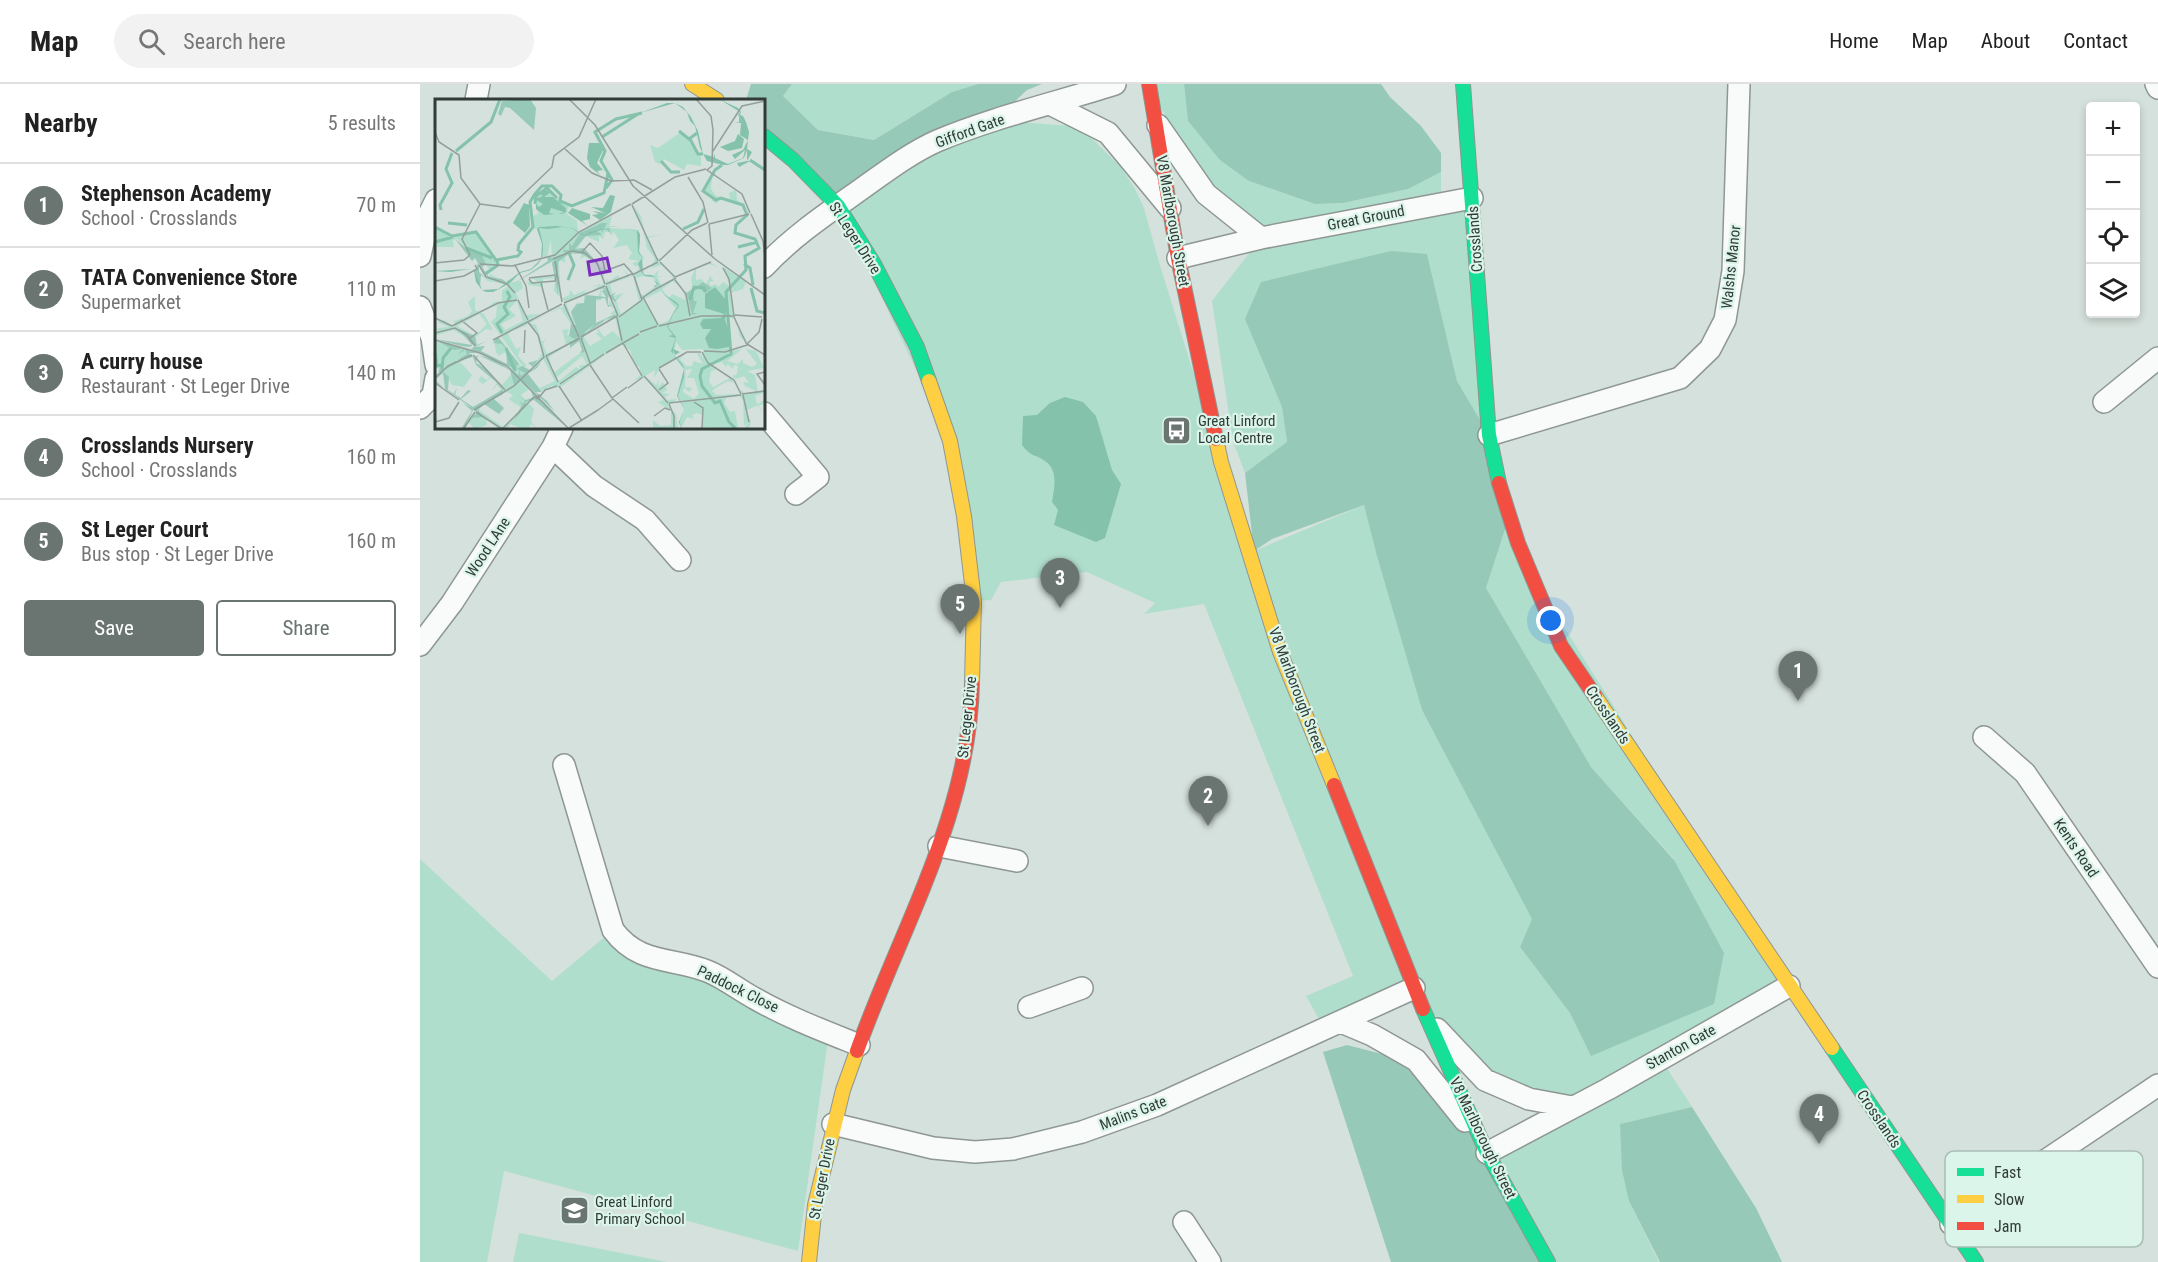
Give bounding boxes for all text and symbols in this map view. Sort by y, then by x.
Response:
search box [114,14,534,68]
text: Map [30,25,78,58]
icon: search [135,25,168,58]
text: Search here [183,29,286,54]
text: Home [1829,29,1879,53]
text: Map [1912,29,1948,53]
text: About [1981,29,2030,53]
text: Contact [2063,29,2128,53]
inset map [435,99,765,429]
map controls [2086,102,2140,318]
button: + [2086,102,2140,156]
text: Nearby [24,108,98,138]
street label: Gifford Gate [933,110,1007,152]
text: 5 results [328,111,396,135]
street label: V8 Marlborough Street [1153,154,1193,288]
button: − [2086,156,2140,210]
text: Stephenson Academy [81,181,271,206]
text: 1 [38,193,49,217]
text: 70 m [357,193,396,217]
street label: St Leger Drive [825,199,885,277]
street label: Great Ground [1326,202,1406,234]
street label: Crosslands [1464,205,1486,273]
text: School · Crosslands [81,206,237,230]
button: locate [2086,210,2140,264]
street label: Walshs Manor [1718,224,1744,310]
button: layers [2086,264,2140,318]
text: TATA Convenience Store [81,265,297,290]
text: 2 [38,277,49,301]
text: 110 m [347,277,396,301]
text: Supermarket [81,290,181,314]
text: A curry house [81,349,203,374]
text: 3 [38,361,49,385]
text: 140 m [347,361,396,385]
text: Restaurant · St Leger Drive [81,374,290,398]
place label: Great Linford Local Centre [1198,412,1275,447]
bus stop icon: Great Linford Local Centre [1161,414,1193,446]
text: Crosslands Nursery [81,433,253,458]
text: 4 [38,445,49,469]
text: 160 m [347,445,396,469]
text: School · Crosslands [81,458,237,482]
street label: Wood LAne [462,514,514,580]
text: St Leger Court [81,517,209,542]
text: 5 [38,529,49,553]
text: 160 m [347,529,396,553]
text: Bus stop · St Leger Drive [81,542,274,566]
pin: 3 [1040,558,1080,608]
pin: 5 [940,584,980,634]
button: Save [24,600,204,656]
button: Share [216,600,396,656]
your location [1536,606,1565,635]
street label: V8 Marlborough Street [1265,625,1329,755]
pin: 1 [1778,652,1818,701]
street label: St Leger Drive [954,675,980,759]
street label: Crosslands [1582,682,1634,748]
pin: 2 [1188,776,1228,826]
street label: Kents Road [2050,815,2102,881]
street label: Paddock Close [694,962,782,1016]
street label: Stanton Gate [1643,1021,1719,1073]
street label: V8 Marlborough Street [1446,1074,1520,1202]
street label: Crosslands [1853,1086,1905,1152]
street label: Malins Gate [1097,1092,1169,1134]
pin: 4 [1800,1094,1838,1144]
street label: St Leger Drive [805,1137,839,1221]
legend [1945,1151,2143,1247]
text: Fast [1994,1163,2021,1182]
text: Slow [1994,1190,2024,1209]
place label: Great Linford Primary School [595,1193,685,1228]
school or university icon: Great Linford Primary School [558,1195,590,1227]
text: Jam [1994,1217,2021,1236]

